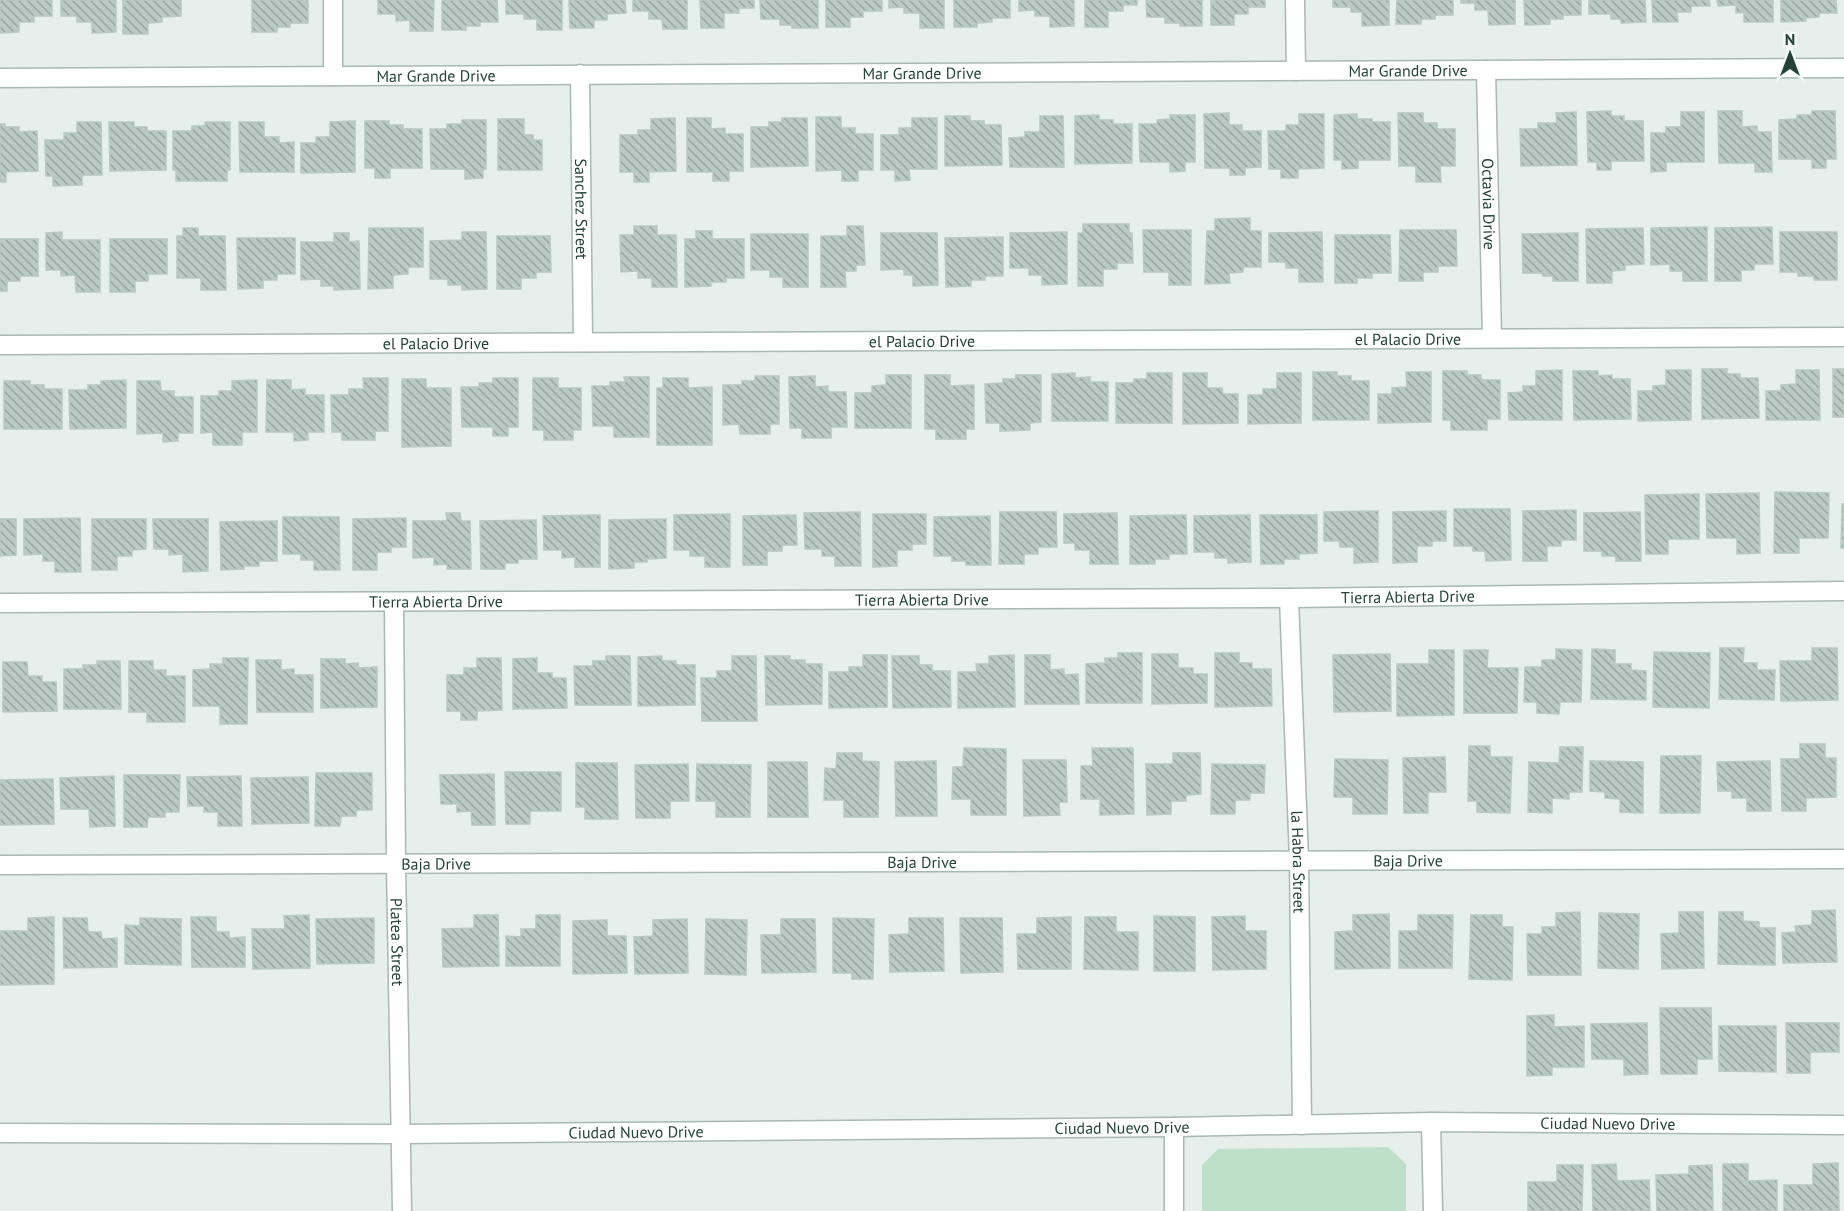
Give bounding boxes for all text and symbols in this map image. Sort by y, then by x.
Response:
north arrow [1760,24,1820,84]
text: N [1785,29,1795,49]
street label: Mar Grande Drive [1348,60,1468,81]
street label: Mar Grande Drive [862,63,982,83]
street label: Mar Grande Drive [376,65,496,86]
street label: Sanchez Street [571,158,592,260]
street label: Octavia Drive [1478,158,1500,250]
street label: el Palacio Drive [1355,329,1461,349]
street label: el Palacio Drive [869,331,975,351]
street label: el Palacio Drive [383,333,489,353]
street label: Tierra Abierta Drive [1341,586,1475,607]
street label: Tierra Abierta Drive [855,589,989,610]
street label: Tierra Abierta Drive [369,591,503,612]
street label: la Habra Street [1287,810,1310,914]
street label: Baja Drive [1373,850,1443,871]
street label: Baja Drive [887,852,957,872]
street label: Baja Drive [401,853,471,874]
street label: Platea Street [387,898,408,987]
street label: Ciudad Nuevo Drive [1540,1113,1675,1134]
street label: Ciudad Nuevo Drive [1054,1117,1190,1138]
street label: Ciudad Nuevo Drive [568,1121,704,1142]

